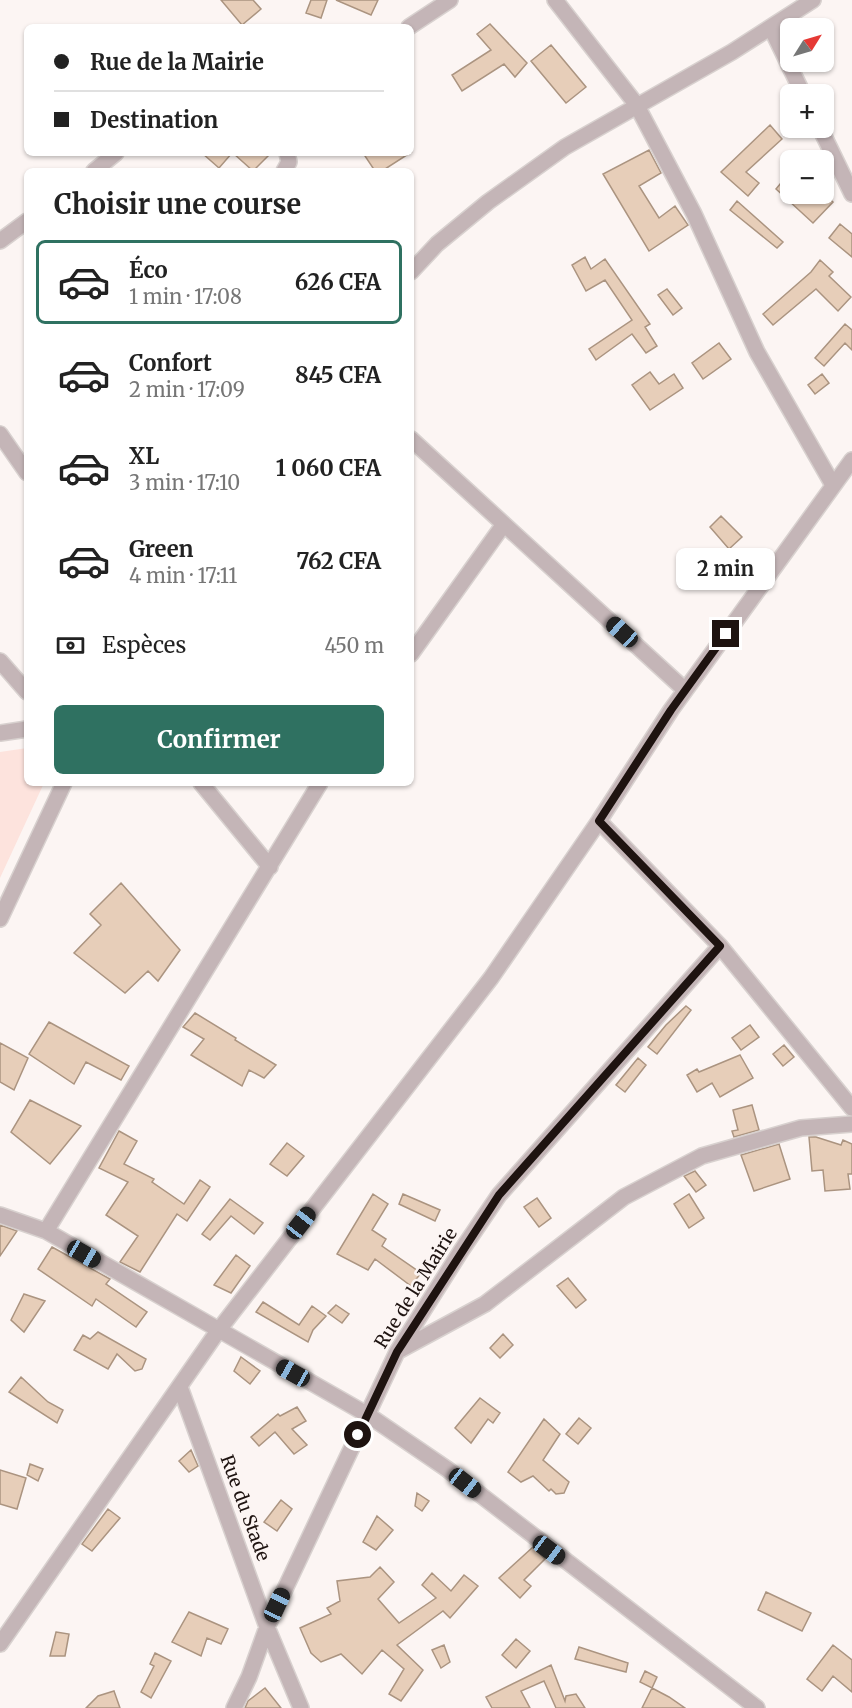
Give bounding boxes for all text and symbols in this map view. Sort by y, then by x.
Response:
north arrow [780,18,834,72]
map controls [780,18,834,204]
text: Rue de la Mairie [90,48,264,76]
button: + [780,84,834,138]
text: Destination [90,106,218,134]
button: − [780,150,834,204]
text: Choisir une course [54,187,301,221]
icon: car [57,255,111,309]
text: Éco [129,256,168,284]
text: 626 CFA [295,268,381,296]
text: 1 min · 17:08 [129,284,242,309]
icon: car [57,348,111,402]
text: Confort [129,349,212,377]
text: 845 CFA [295,361,381,389]
text: 2 min · 17:09 [129,377,245,402]
icon: car [57,441,111,495]
text: XL [129,442,159,470]
text: 1 060 CFA [276,454,381,482]
text: 3 min · 17:10 [129,470,240,495]
icon: car [57,534,111,588]
text: Green [129,535,193,563]
text: 762 CFA [296,547,381,575]
callout: 2 min [676,547,776,589]
text: 2 min [697,556,754,581]
text: 4 min · 17:11 [129,563,237,588]
car [603,613,641,651]
route end [712,620,739,647]
icon: cash [54,629,87,662]
text: Espèces [102,631,186,659]
text: 450 m [325,633,384,658]
button: Confirmer [54,705,384,774]
car [283,1203,319,1243]
street label: Rue de la Mairie [369,1223,462,1352]
car [64,1237,104,1271]
car [273,1356,313,1390]
route start [344,1421,371,1448]
street label: Rue du Stade [216,1452,275,1564]
car [445,1465,485,1501]
car [529,1532,569,1568]
car [261,1585,293,1625]

